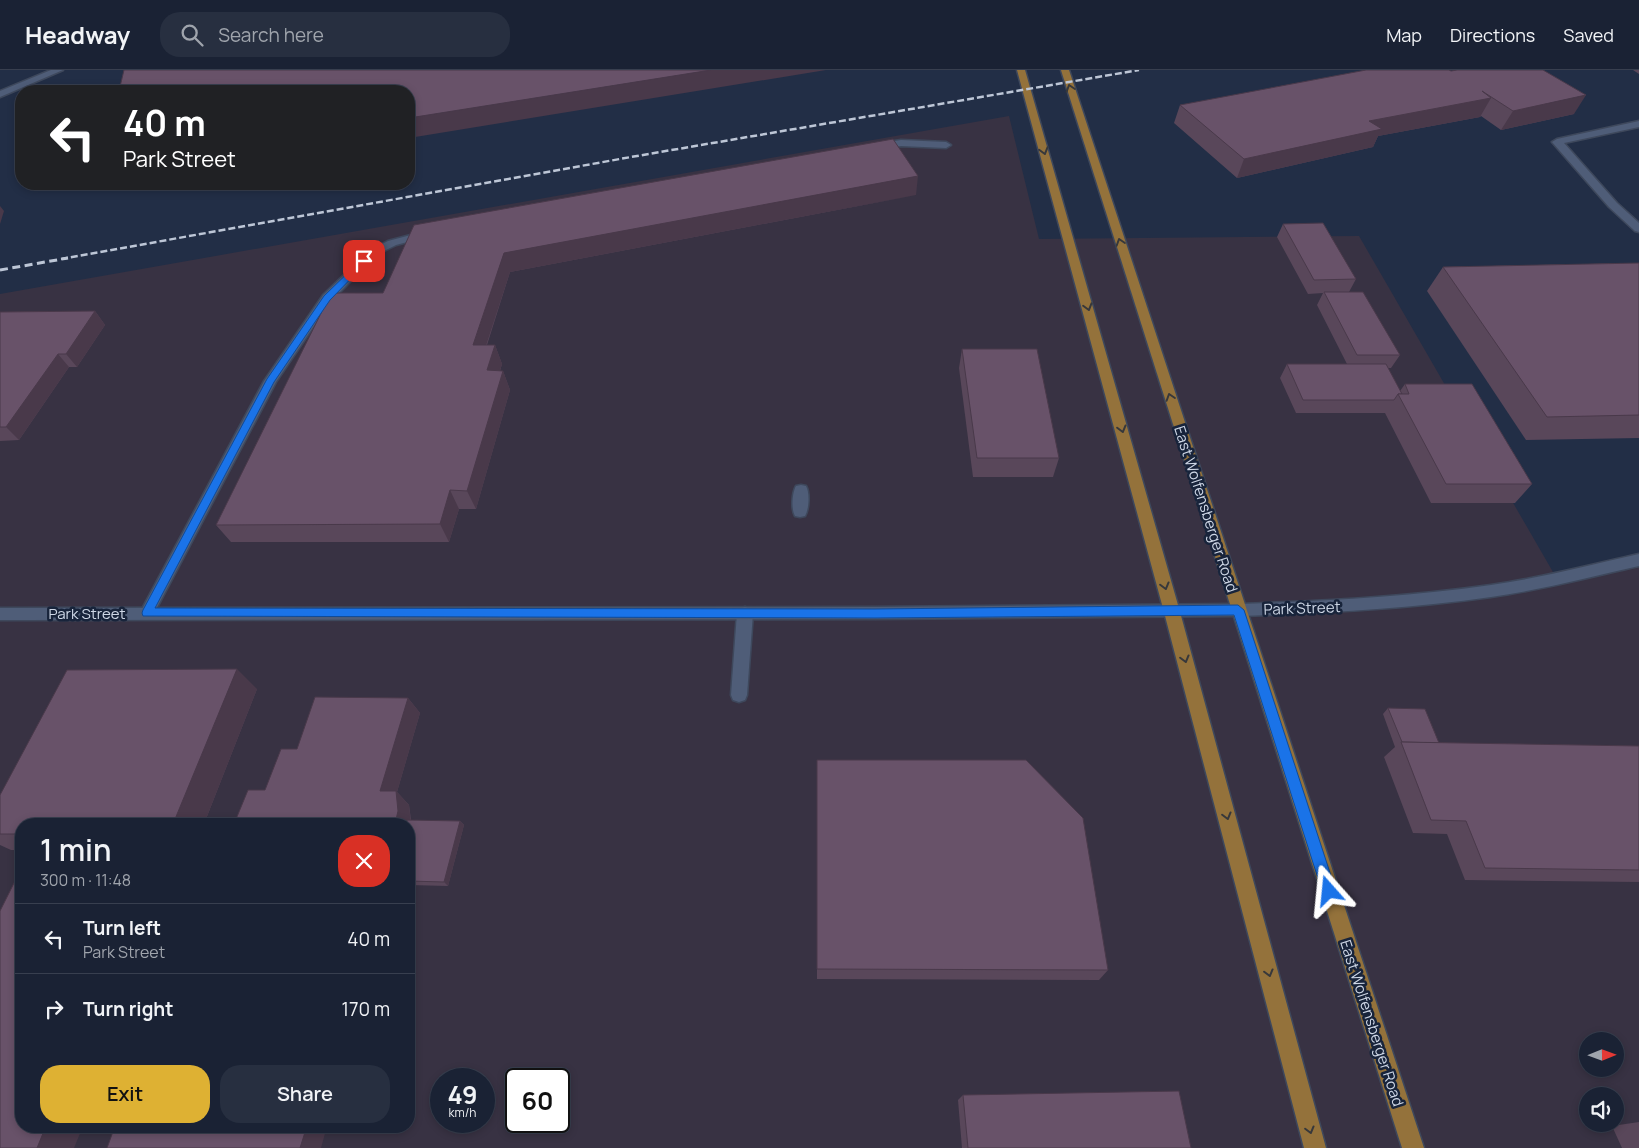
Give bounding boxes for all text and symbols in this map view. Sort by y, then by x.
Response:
search box [160,12,510,57]
text: Headway [25,18,130,51]
icon: search [178,21,206,49]
text: Search here [218,22,324,48]
text: Map [1386,23,1422,47]
text: Directions [1450,23,1535,47]
text: Saved [1563,23,1614,47]
one-way arrow [1066,84,1076,92]
text: 40 m [123,99,206,147]
icon: left [40,105,105,170]
text: Park Street [123,144,236,174]
one-way arrow [1038,146,1048,154]
one-way arrow [1116,239,1126,247]
pin [343,240,385,282]
icon: arrive [350,247,378,275]
one-way arrow [1082,303,1093,311]
one-way arrow [1165,393,1175,402]
street label: East Wolfensberger Road [1169,423,1243,595]
one-way arrow [1116,424,1127,433]
one-way arrow [1159,581,1169,589]
street label: Park Street [1263,596,1341,620]
street label: Park Street [49,603,125,624]
one-way arrow [1179,654,1189,663]
one-way arrow [1221,811,1232,820]
text: 1 min [40,829,112,870]
button: close [338,835,390,887]
position arrow [1302,864,1354,916]
text: 300 m · 11:48 [40,869,131,891]
text: Turn left [83,915,161,941]
icon: left [40,925,68,953]
text: 40 m [347,926,390,952]
street label: East Wolfensberger Road [1335,937,1409,1109]
text: Park Street [83,941,165,963]
one-way arrow [1263,968,1274,977]
icon: right [40,995,68,1023]
text: Turn right [83,996,173,1022]
text: 170 m [342,996,390,1022]
north arrow [1579,1032,1624,1078]
map controls [1579,1032,1624,1132]
button: Exit [40,1065,210,1123]
button: Share [220,1065,390,1123]
speed limit sign: 60 [505,1068,570,1133]
text: 49 [447,1077,478,1112]
button: sound [1579,1087,1624,1132]
text: km/h [449,1104,476,1121]
one-way arrow [1304,1126,1315,1135]

